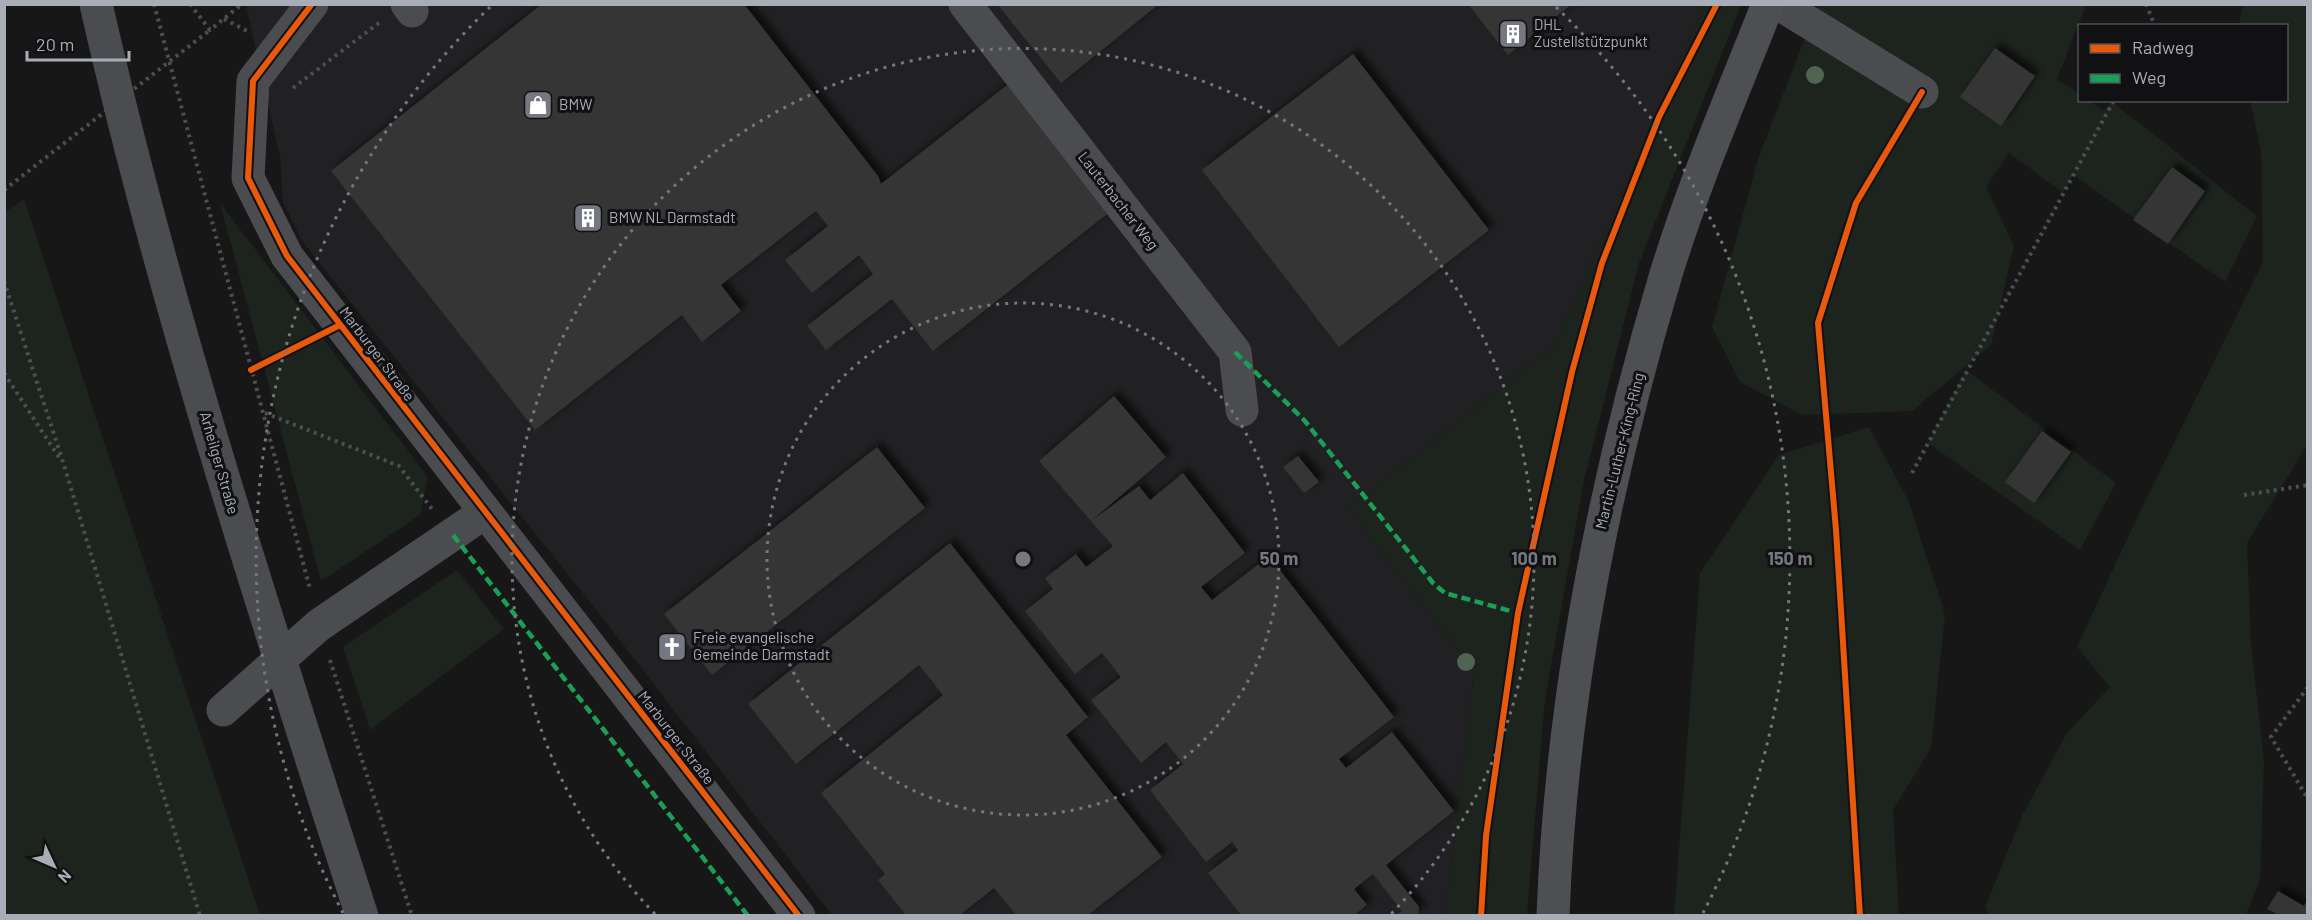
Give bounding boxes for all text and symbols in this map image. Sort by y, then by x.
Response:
place label: DHL Zustellstützpunkt [1534,15,1648,50]
building icon: DHL Zustellstützpunkt [1497,18,1529,50]
scale bar [27,24,129,62]
legend [2078,24,2288,102]
text: 20 m [36,33,74,55]
text: Radweg [2132,36,2194,58]
text: Weg [2132,66,2166,88]
shop icon: BMW [522,89,554,121]
place label: BMW [559,95,592,113]
street label: Lauterbacher Weg [1075,148,1163,253]
building icon: BMW NL Darmstadt [572,202,604,234]
place label: BMW NL Darmstadt [609,208,736,226]
street label: Marburger Straße [336,303,419,404]
street label: Martin-Luther-King-Ring [1591,371,1647,531]
street label: Arheilger Straße [197,409,243,516]
text: 50 m [1260,547,1298,569]
text: 100 m [1511,547,1557,569]
text: 150 m [1768,547,1812,569]
centre of rings [1013,549,1033,569]
place label: Freie evangelische Gemeinde Darmstadt [693,628,830,663]
church icon: Freie evangelische Gemeinde Darmstadt [656,631,688,663]
street label: Marburger Straße [635,687,719,788]
north arrow [24,836,84,896]
text: N [55,866,76,887]

